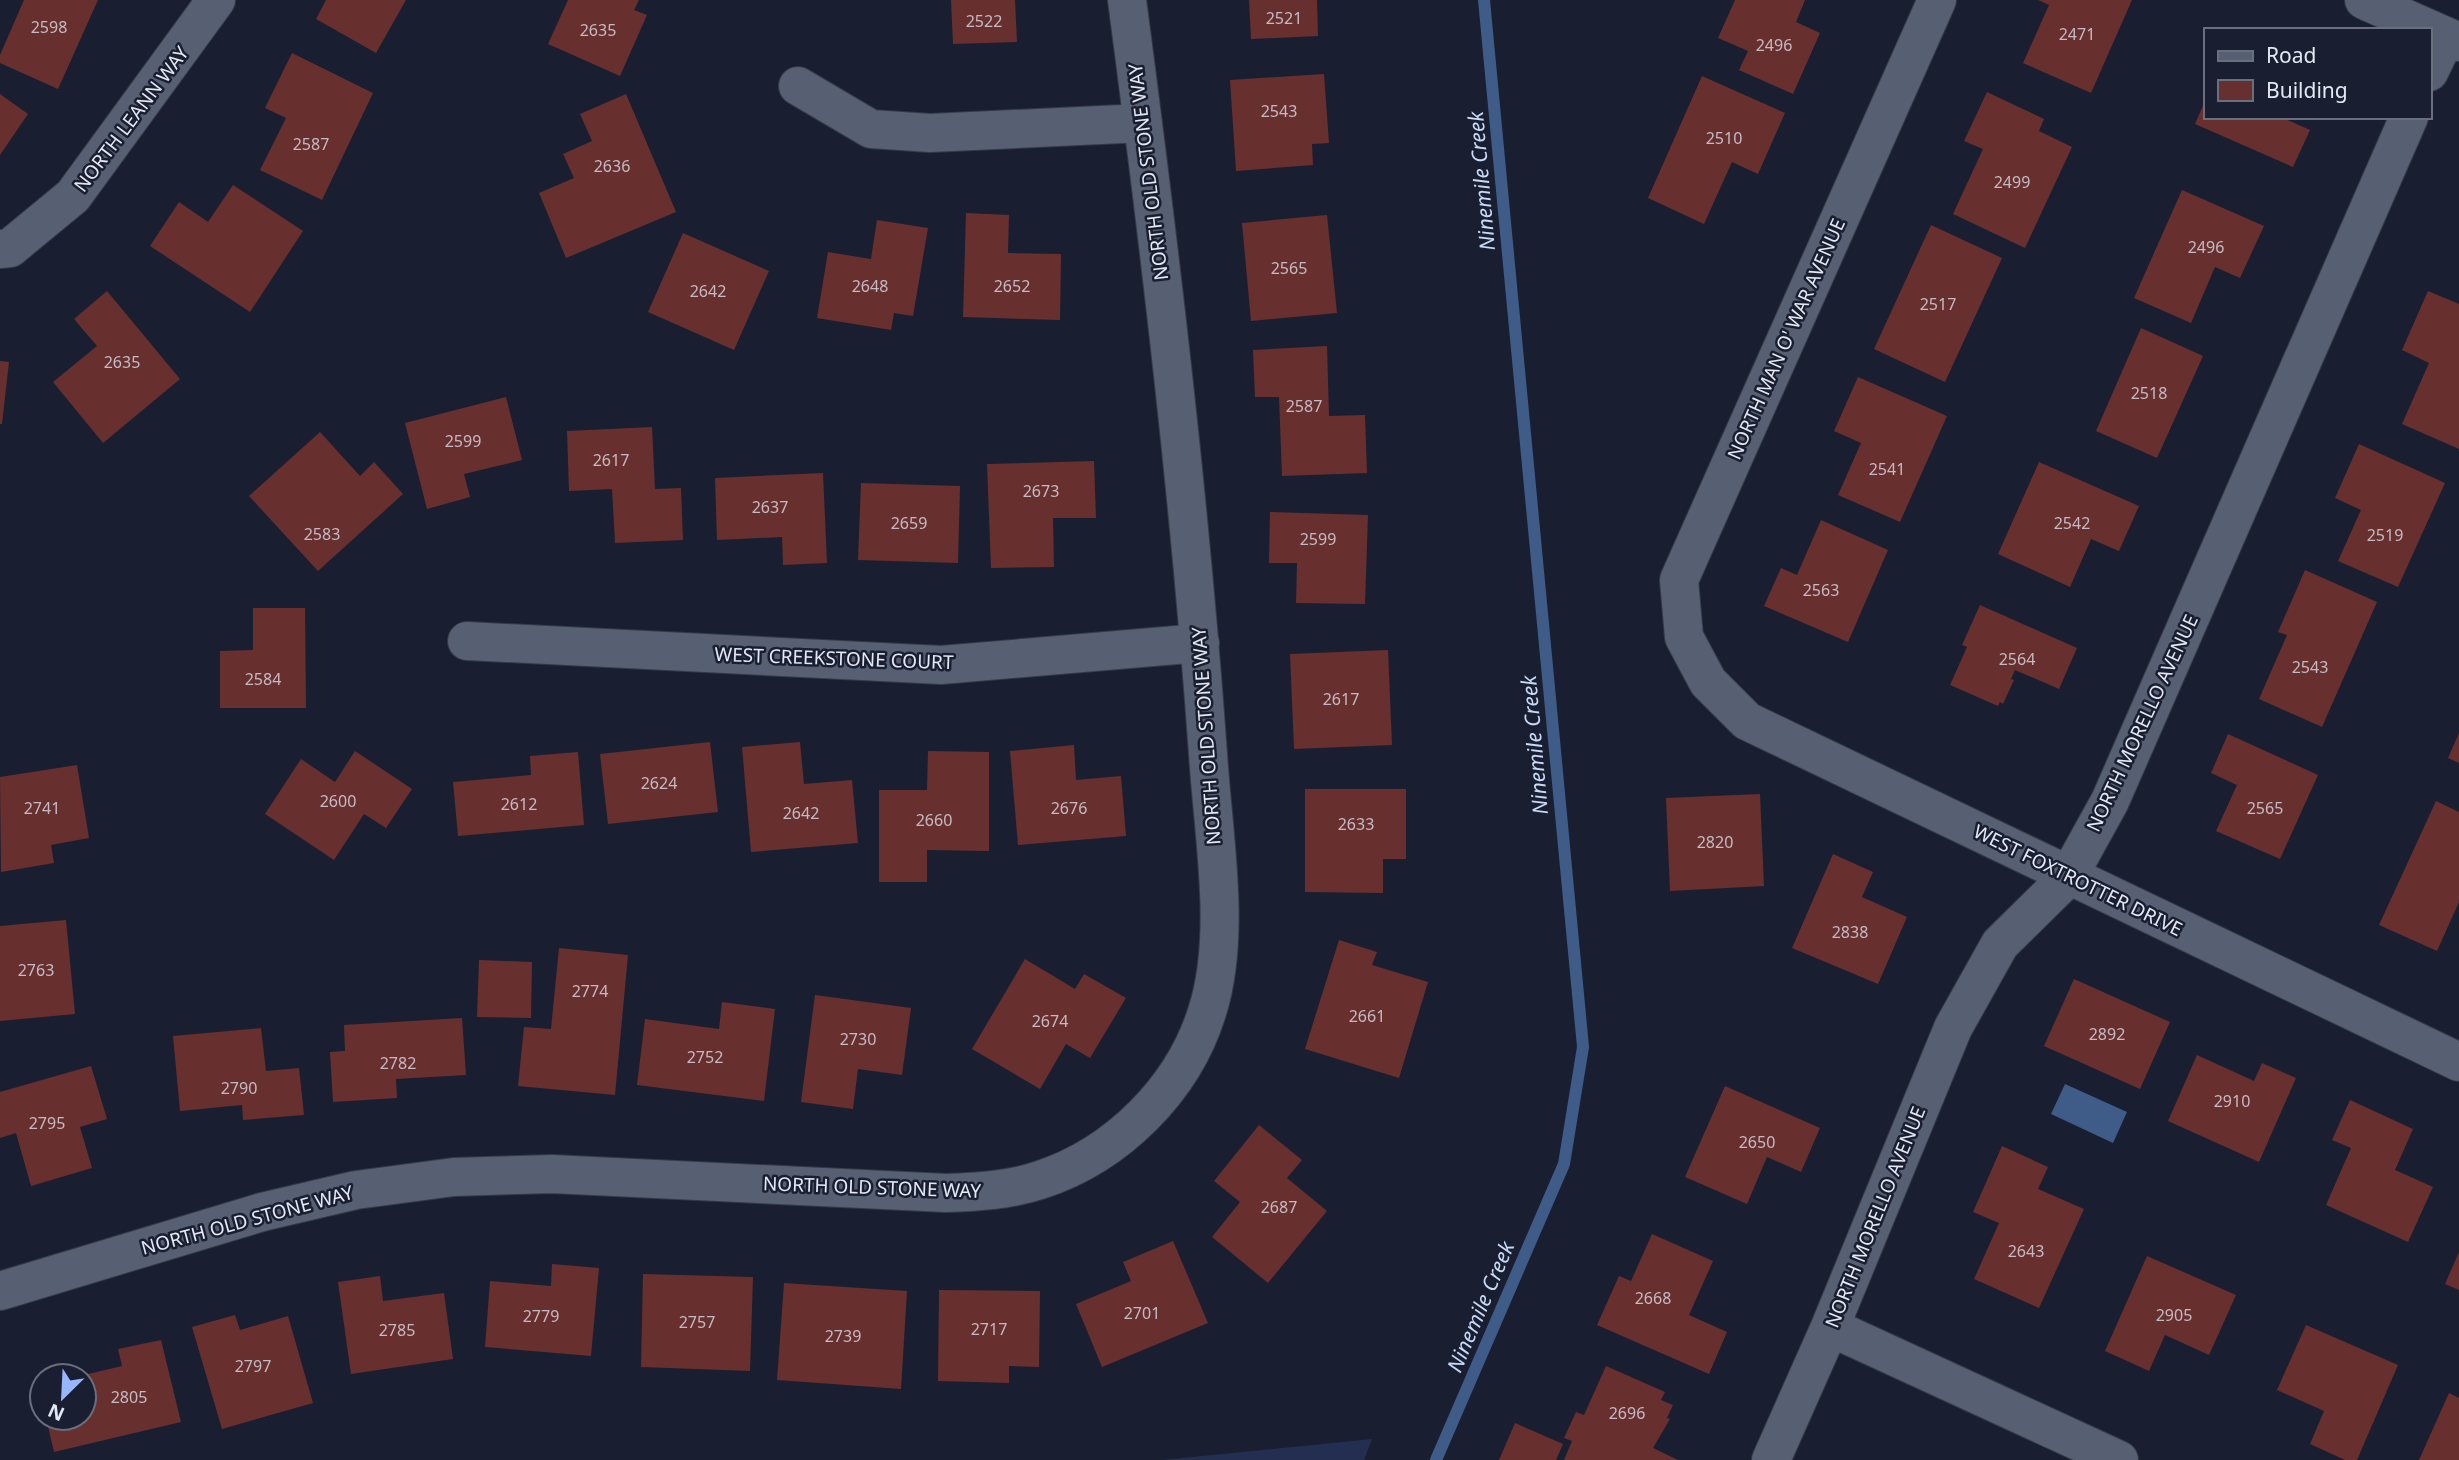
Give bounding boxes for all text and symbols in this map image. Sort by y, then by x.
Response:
house number: 2521 [1266,7,1302,29]
house number: 2522 [966,10,1002,32]
house number: 2598 [31,16,67,38]
house number: 2635 [580,19,616,41]
house number: 2471 [2059,23,2095,45]
legend [2204,28,2431,119]
house number: 2496 [1756,34,1792,56]
street label: NORTH LEANN WAY [68,41,194,197]
text: Road [2266,41,2316,69]
street label: NORTH OLD STONE WAY [1122,62,1174,282]
text: Building [2266,76,2348,104]
house number: 2543 [1261,100,1297,122]
water label: Ninemile Creek [1461,109,1501,252]
house number: 2510 [1706,127,1742,149]
house number: 2587 [293,133,329,155]
house number: 2636 [594,155,630,177]
house number: 2499 [1994,171,2030,193]
street label: NORTH MAN O' WAR AVENUE [1721,214,1851,464]
house number: 2496 [2188,236,2224,258]
house number: 2565 [1271,257,1307,279]
house number: 2648 [852,275,888,297]
house number: 2652 [994,275,1030,297]
house number: 2642 [690,280,726,302]
house number: 2517 [1920,293,1956,315]
house number: 2635 [104,351,140,373]
house number: 2518 [2131,382,2167,404]
house number: 2587 [1286,395,1322,417]
house number: 2599 [445,430,481,452]
house number: 2617 [593,449,629,471]
house number: 2541 [1869,458,1905,480]
house number: 2673 [1023,480,1059,502]
house number: 2637 [752,496,788,518]
house number: 2659 [891,512,927,534]
house number: 2542 [2054,512,2090,534]
house number: 2583 [304,523,340,545]
house number: 2519 [2367,524,2403,546]
house number: 2599 [1300,528,1336,550]
house number: 2563 [1803,579,1839,601]
street label: NORTH MORELLO AVENUE [2080,610,2204,836]
street label: NORTH OLD STONE WAY [1185,626,1227,846]
street label: WEST CREEKSTONE COURT [714,641,954,675]
house number: 2564 [1999,648,2035,670]
house number: 2543 [2292,656,2328,678]
house number: 2584 [245,668,281,690]
water label: Ninemile Creek [1514,673,1554,816]
house number: 2617 [1323,688,1359,710]
house number: 2624 [641,772,677,794]
house number: 2600 [320,790,356,812]
house number: 2612 [501,793,537,815]
house number: 2741 [24,797,60,819]
house number: 2676 [1051,797,1087,819]
house number: 2565 [2247,797,2283,819]
house number: 2642 [783,802,819,824]
house number: 2660 [916,809,952,831]
house number: 2633 [1338,813,1374,835]
street label: WEST FOXTROTTER DRIVE [1969,818,2187,942]
house number: 2820 [1697,831,1733,853]
house number: 2838 [1832,921,1868,943]
house number: 2763 [18,959,54,981]
house number: 2774 [572,980,608,1002]
house number: 2661 [1349,1005,1385,1027]
house number: 2674 [1032,1010,1068,1032]
house number: 2892 [2089,1023,2125,1045]
house number: 2730 [840,1028,876,1050]
house number: 2752 [687,1046,723,1068]
house number: 2782 [380,1052,416,1074]
house number: 2790 [221,1077,257,1099]
house number: 2910 [2214,1090,2250,1112]
street label: NORTH MORELLO AVENUE [1819,1102,1931,1332]
house number: 2795 [29,1112,65,1134]
house number: 2650 [1739,1131,1775,1153]
street label: NORTH OLD STONE WAY [762,1170,982,1204]
street label: NORTH OLD STONE WAY [138,1179,356,1261]
house number: 2687 [1261,1196,1297,1218]
water label: Ninemile Creek [1440,1235,1521,1376]
house number: 2643 [2008,1240,2044,1262]
house number: 2668 [1635,1287,1671,1309]
house number: 2701 [1124,1302,1160,1324]
house number: 2905 [2156,1304,2192,1326]
house number: 2779 [523,1305,559,1327]
house number: 2757 [679,1311,715,1333]
house number: 2717 [971,1318,1007,1340]
house number: 2785 [379,1319,415,1341]
house number: 2739 [825,1325,861,1347]
house number: 2797 [235,1355,271,1377]
north arrow [28,1362,98,1432]
house number: 2805 [111,1386,147,1408]
text: N [44,1398,68,1428]
house number: 2696 [1609,1402,1645,1424]

